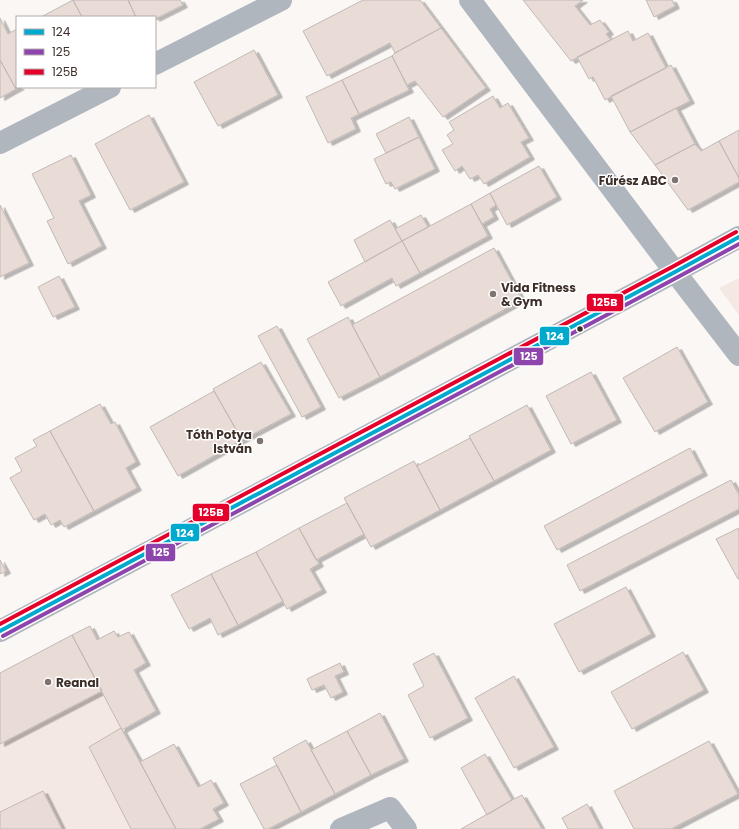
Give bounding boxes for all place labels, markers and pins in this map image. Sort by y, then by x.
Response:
place label: Fűrész ABC [599,172,667,189]
marker: Fűrész ABC [670,175,680,185]
place label: Vida Fitness & Gym [501,279,576,310]
marker: Vida Fitness & Gym [488,289,498,299]
unlabelled marker [575,324,585,334]
place label: Tóth Potya István [186,426,252,457]
marker: Tóth Potya István [255,436,265,446]
place label: Reanal [56,674,99,691]
marker: Reanal [43,677,53,687]

